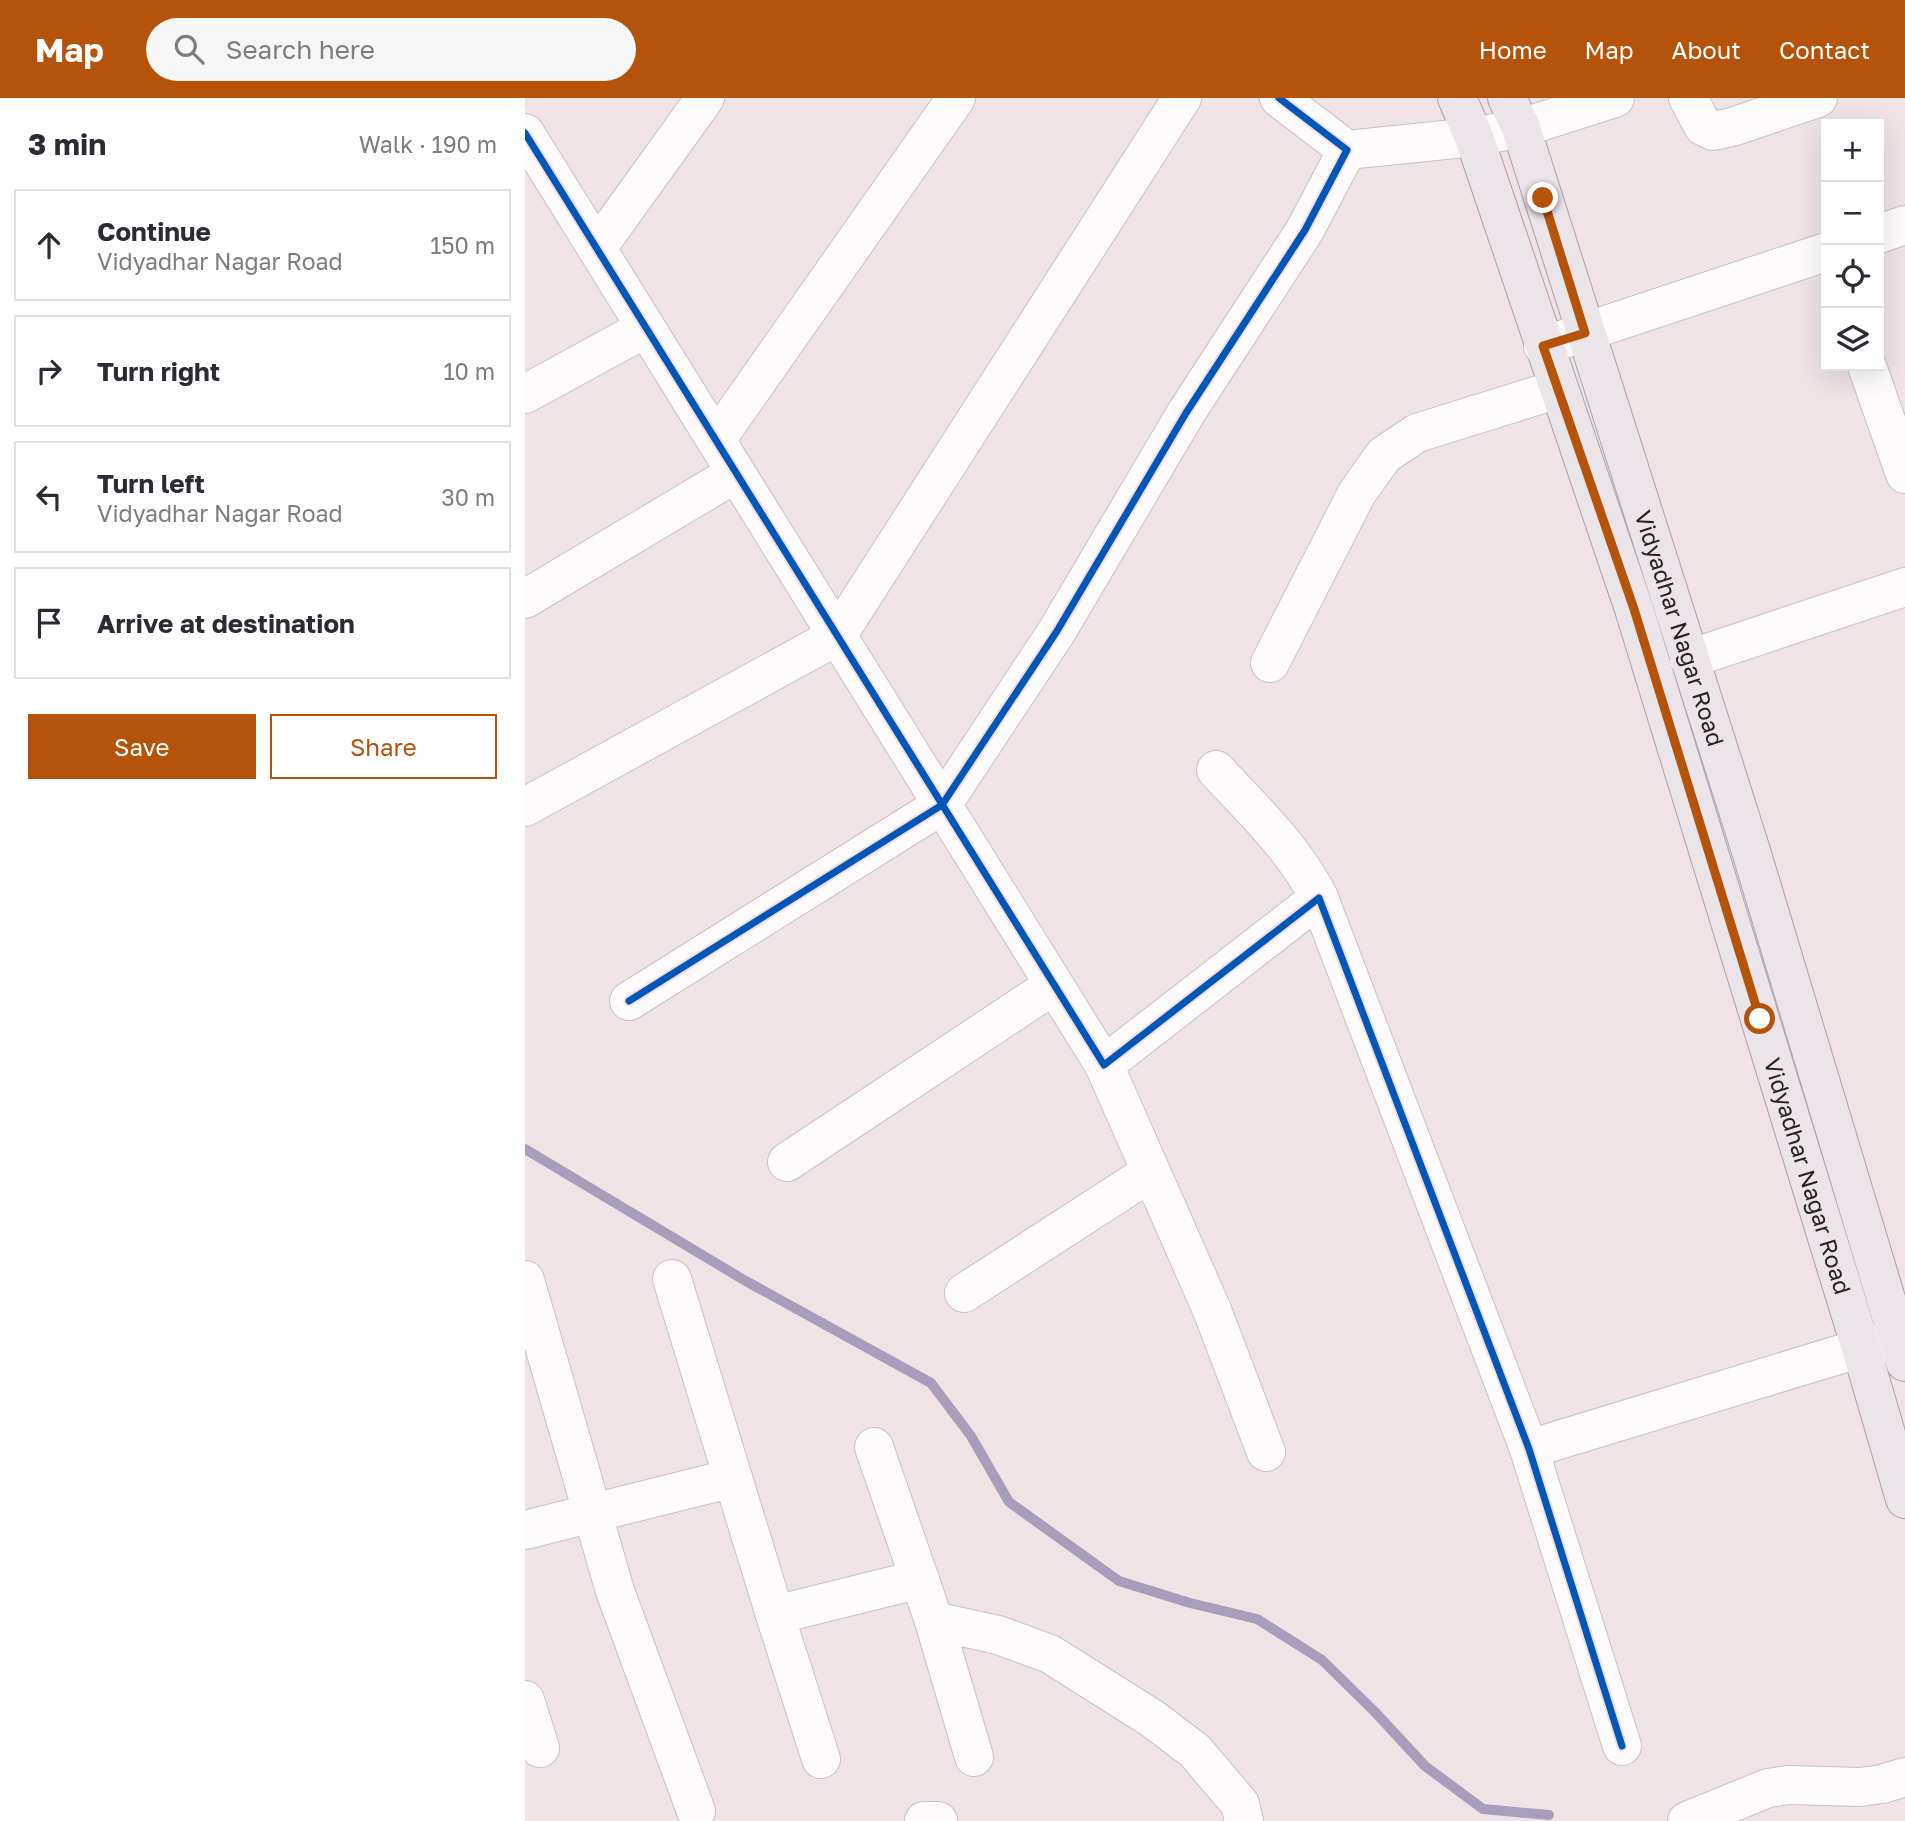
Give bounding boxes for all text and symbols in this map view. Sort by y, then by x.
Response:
search box [146,18,636,81]
text: Map [35,30,104,69]
icon: search [170,30,208,68]
text: Search here [226,34,375,65]
text: Home [1479,35,1547,64]
text: Map [1585,35,1634,64]
text: About [1672,35,1741,64]
text: Contact [1779,35,1870,64]
map controls [1821,119,1884,371]
button: + [1821,119,1884,182]
text: 3 min [28,126,106,162]
text: Walk · 190 m [359,130,497,158]
route end [1527,182,1558,213]
button: − [1821,182,1884,245]
text: Continue [97,216,211,247]
icon: ahead [30,226,68,264]
text: 150 m [430,231,495,259]
button: locate [1821,245,1884,308]
text: Vidyadhar Nagar Road [97,247,343,275]
button: layers [1821,308,1884,371]
icon: right [30,352,68,390]
text: Turn right [97,356,220,387]
text: 10 m [443,357,495,385]
text: Turn left [97,468,205,499]
icon: left [30,478,68,516]
text: 30 m [441,483,495,511]
text: Vidyadhar Nagar Road [97,499,343,527]
street label: Vidyadhar Nagar Road [1630,507,1731,750]
icon: arrive [30,604,68,642]
text: Arrive at destination [97,608,355,639]
button: Save [28,714,256,779]
button: Share [270,714,497,779]
route start [1744,1003,1775,1034]
street label: Vidyadhar Nagar Road [1759,1054,1858,1298]

